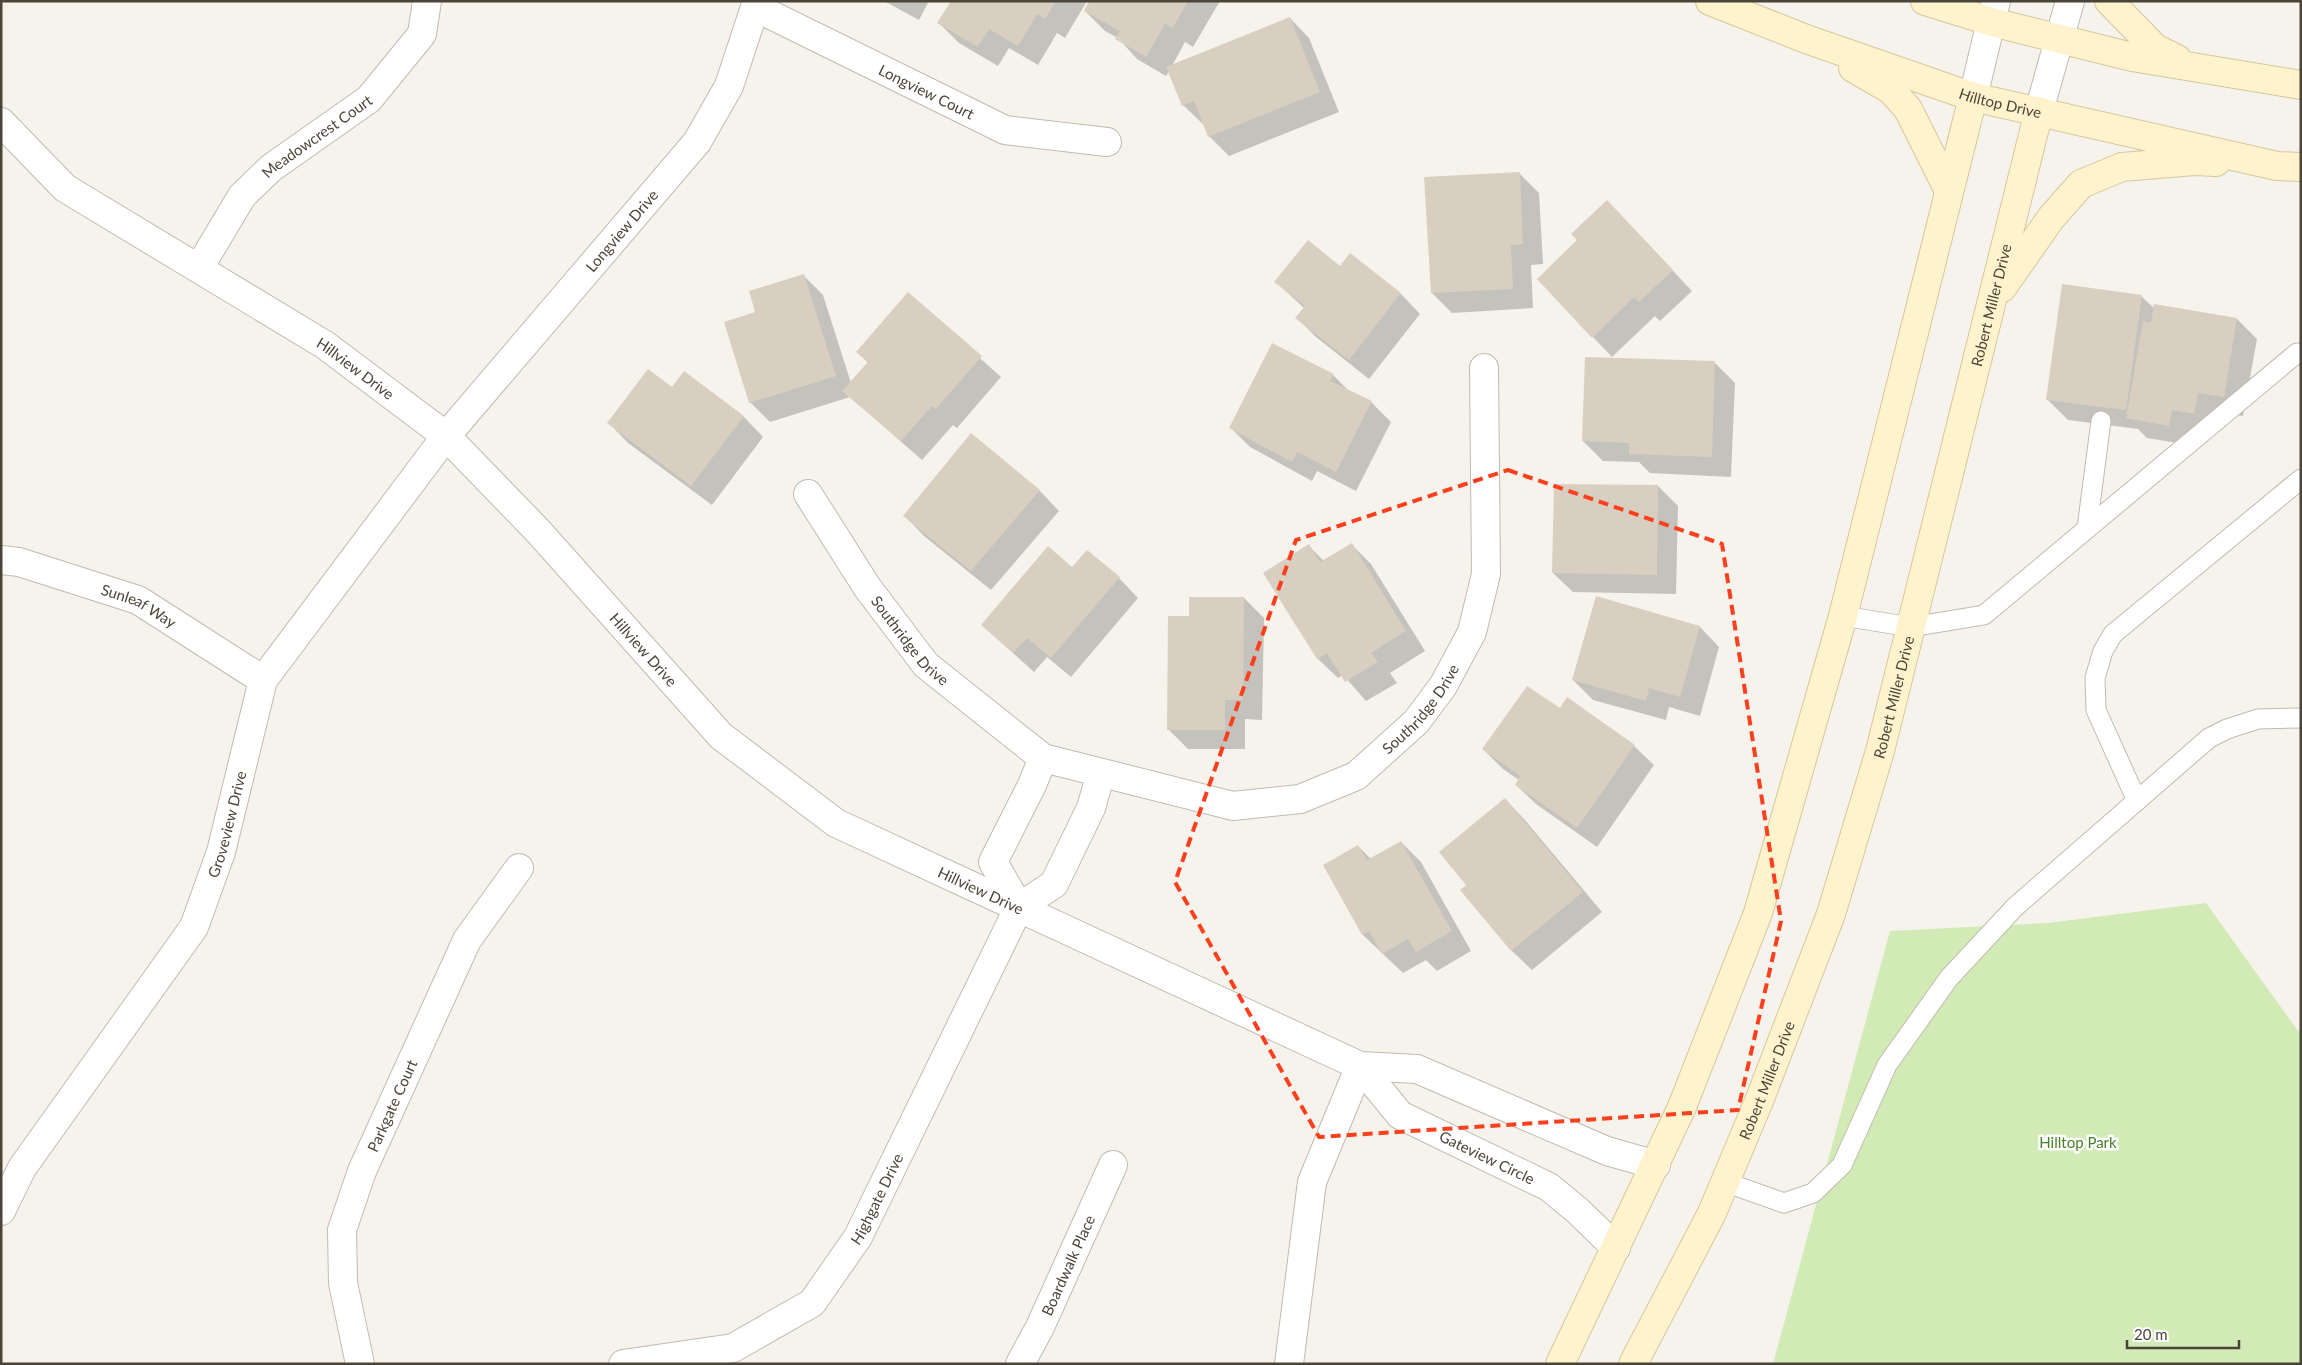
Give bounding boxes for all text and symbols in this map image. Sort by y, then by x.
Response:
street label: Longview Court [876,60,978,123]
street label: Hilltop Drive [1957,84,2043,121]
street label: Meadowcrest Court [258,90,376,181]
street label: Longview Drive [581,186,662,275]
street label: Robert Miller Drive [1967,242,2015,368]
street label: Hillview Drive [314,333,398,403]
street label: Sunleaf Way [99,580,180,631]
street label: Southridge Drive [868,592,953,689]
street label: Hillview Drive [606,609,681,690]
street label: Robert Miller Drive [1869,634,1917,761]
street label: Southridge Drive [1378,661,1462,757]
street label: Groveview Drive [204,769,250,880]
street label: Hillview Drive [935,863,1027,918]
street label: Robert Miller Drive [1735,1018,1798,1142]
street label: Parkgate Court [363,1056,421,1154]
street label: Gateview Circle [1437,1127,1538,1188]
park label: Hilltop Park [2039,1133,2117,1151]
street label: Highgate Drive [847,1150,906,1248]
street label: Boardwalk Place [1037,1212,1098,1318]
scale bar [2127,1318,2240,1350]
text: 20 m [2134,1325,2168,1343]

